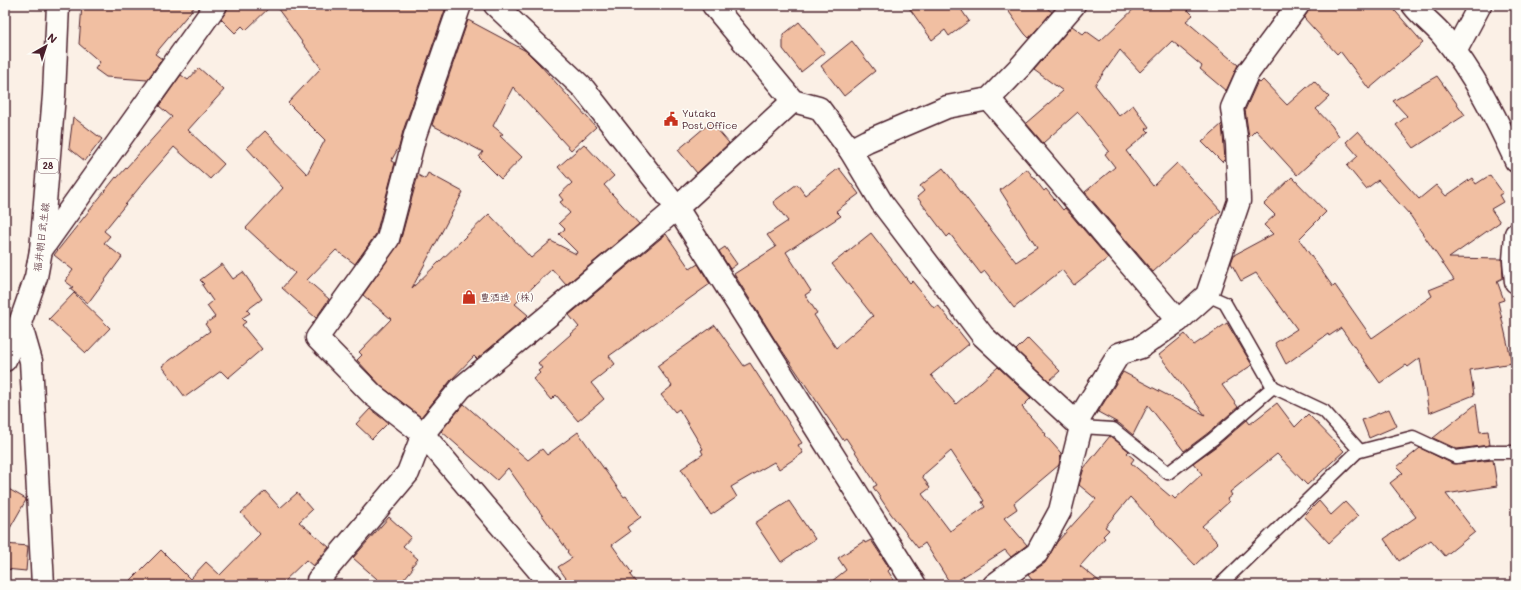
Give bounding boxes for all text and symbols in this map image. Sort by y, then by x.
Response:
north arrow [26,26,66,66]
text: N [45,29,61,46]
place label: Yutaka Post Office [682,106,737,132]
public building icon: Yutaka Post Office [663,111,679,127]
road number: 28 [38,159,58,173]
street label: 福井朝日武生線 [30,201,52,273]
shop icon: 豊酒造（株） [461,289,477,305]
place label: 豊酒造（株） [480,290,540,304]

